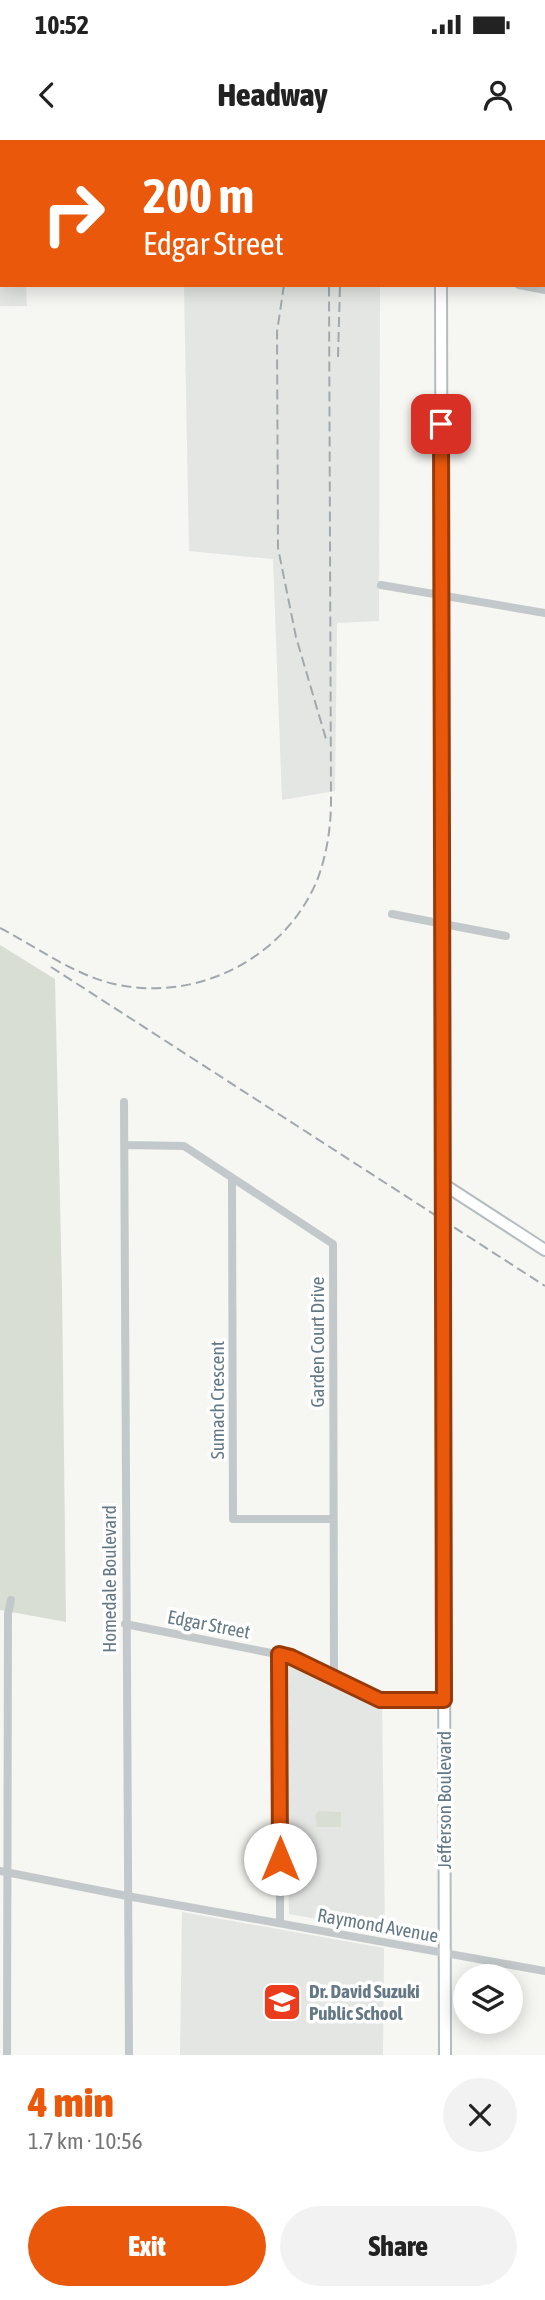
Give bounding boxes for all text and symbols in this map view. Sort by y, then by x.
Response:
text: 10:52 [35,10,89,40]
icon: back [28,76,66,114]
text: Headway [217,76,328,113]
icon: person [479,76,517,114]
text: 200 m [143,167,254,223]
icon: right [28,168,119,259]
text: Edgar Street [143,225,284,262]
pin [411,394,471,454]
icon: arrive [422,405,460,443]
street label: Garden Court Drive [306,1277,328,1408]
street label: Sumach Crescent [206,1341,228,1459]
street label: Homedale Boulevard [98,1505,120,1653]
street label: Edgar Street [166,1605,252,1643]
street label: Jefferson Boulevard [433,1731,455,1869]
position arrow [243,1822,317,1896]
street label: Raymond Avenue [316,1904,440,1946]
map controls [453,1964,523,2034]
button: layers [453,1964,523,2034]
place label: Dr. David Suzuki Public School [309,1980,420,2024]
school or university icon: Dr. David Suzuki Public School [261,1981,303,2023]
text: 4 min [28,2078,114,2126]
button: close [443,2078,517,2152]
text: 1.7 km · 10:56 [28,2128,143,2154]
button: Exit [28,2206,266,2286]
button: Share [280,2206,517,2286]

